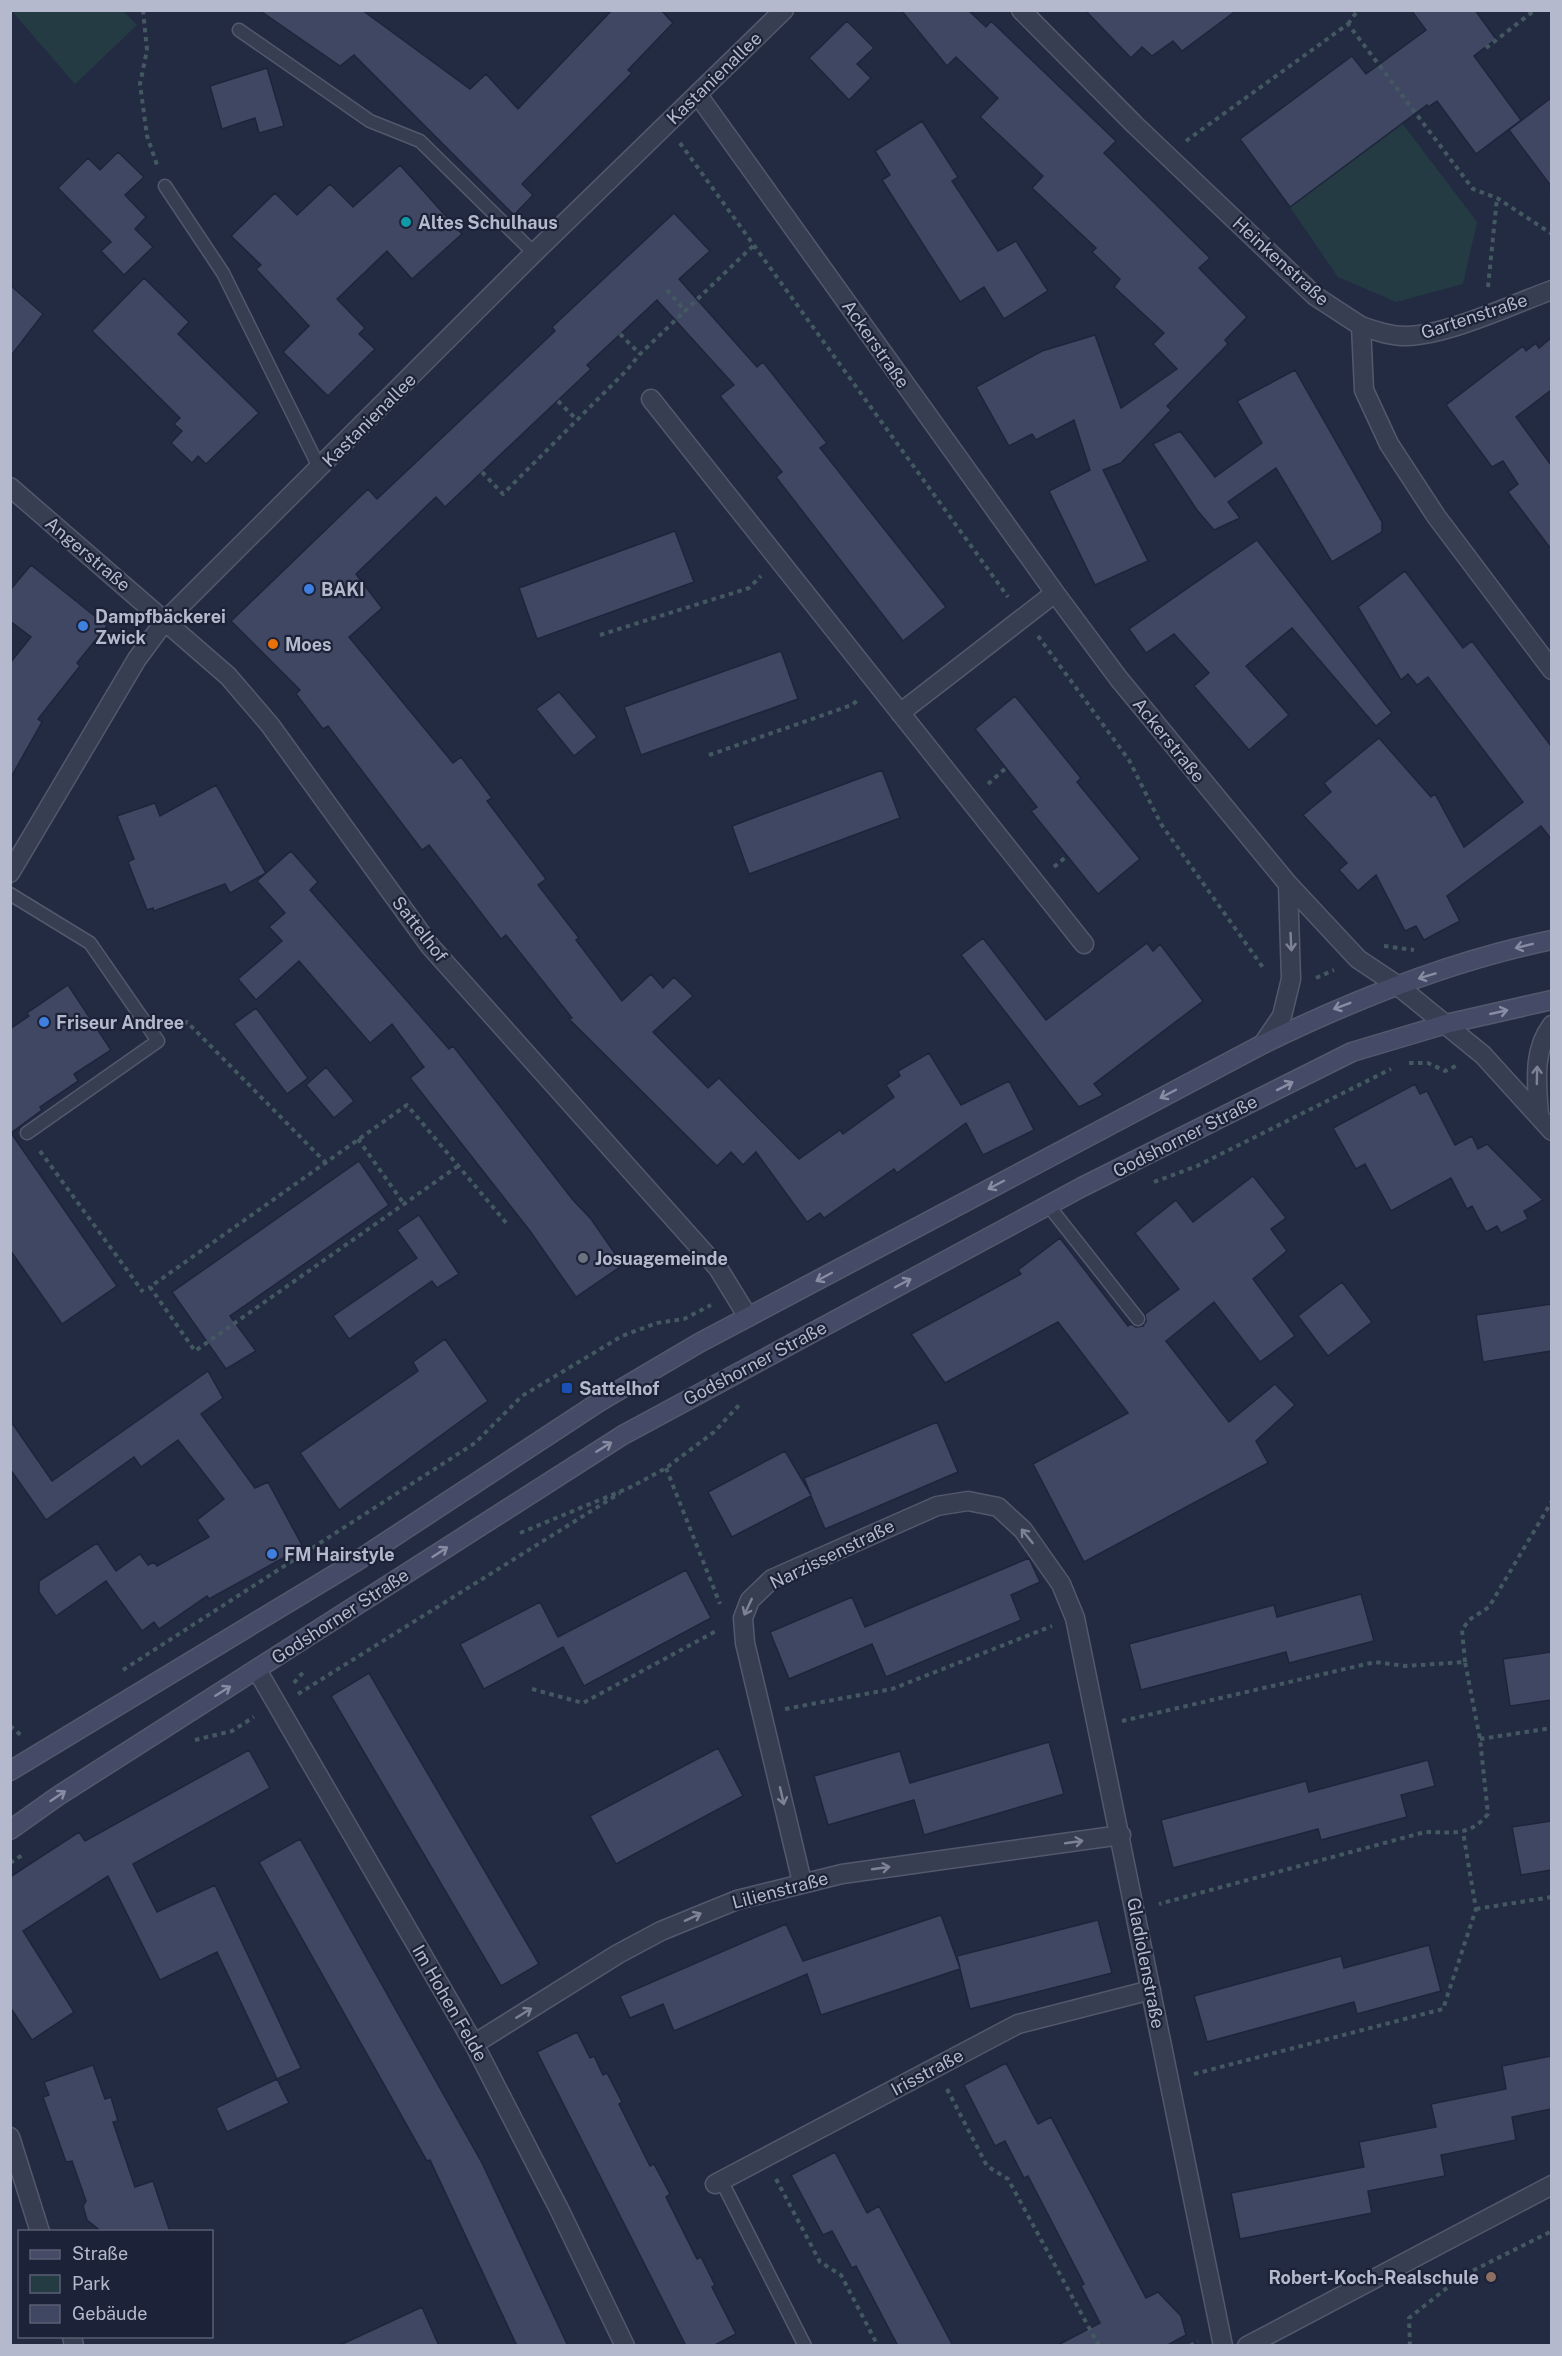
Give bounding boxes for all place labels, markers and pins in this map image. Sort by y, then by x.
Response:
place label: Altes Schulhaus [418,212,558,233]
marker: Altes Schulhaus [399,215,413,229]
place label: BAKI [321,579,365,600]
marker: BAKI [302,582,316,596]
place label: Dampfbäckerei Zwick [95,606,226,648]
marker: Dampfbäckerei Zwick [76,619,90,633]
place label: Moes [285,634,331,655]
marker: Moes [266,637,280,651]
place label: Friseur Andree [56,1012,184,1033]
marker: Friseur Andree [37,1015,51,1029]
place label: Josuagemeinde [595,1248,728,1269]
marker: Josuagemeinde [576,1251,590,1265]
place label: Sattelhof [579,1378,659,1399]
marker: Sattelhof [560,1381,574,1395]
place label: FM Hairstyle [284,1544,395,1565]
marker: FM Hairstyle [265,1547,279,1561]
place label: Robert-Koch-Realschule [1268,2267,1479,2288]
marker: Robert-Koch-Realschule [1484,2270,1498,2284]

